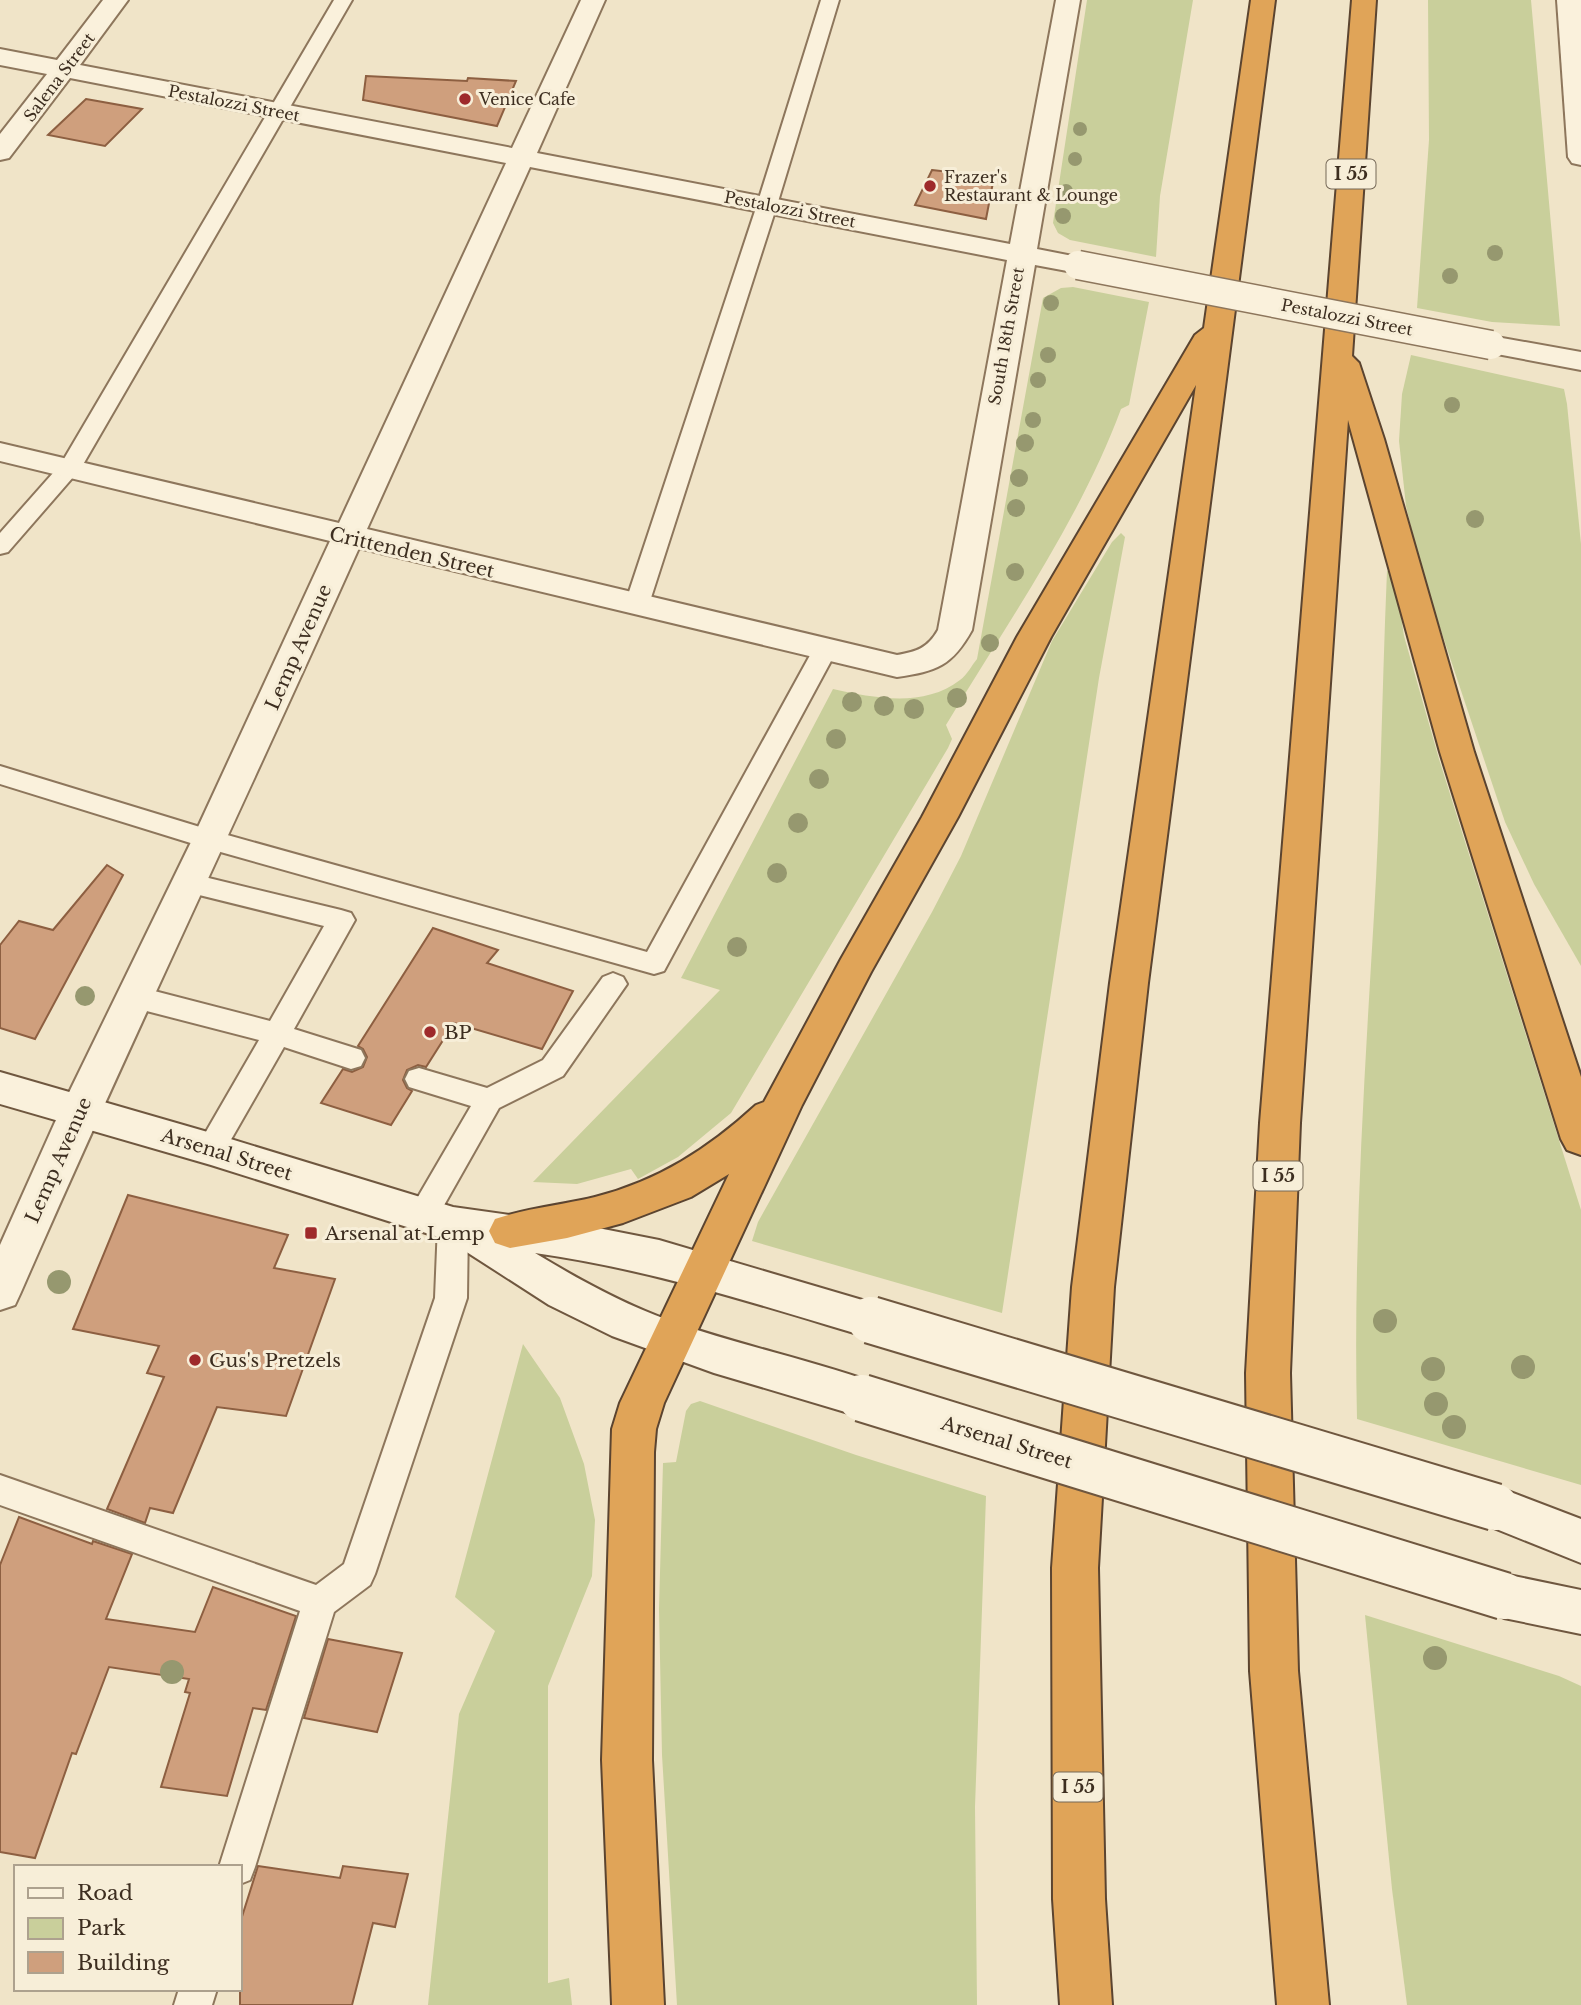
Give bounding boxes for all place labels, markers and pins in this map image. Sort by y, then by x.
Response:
place label: Venice Cafe [478,89,575,109]
marker: Venice Cafe [457,91,473,107]
place label: Frazer's Restaurant & Lounge [944,167,1118,205]
marker: Frazer's Restaurant & Lounge [922,178,938,194]
place label: BP [444,1021,472,1044]
marker: BP [422,1024,438,1040]
place label: Arsenal at Lemp [324,1222,485,1245]
marker: Arsenal at Lemp [303,1225,319,1241]
place label: Gus's Pretzels [209,1349,341,1372]
marker: Gus's Pretzels [187,1352,203,1368]

